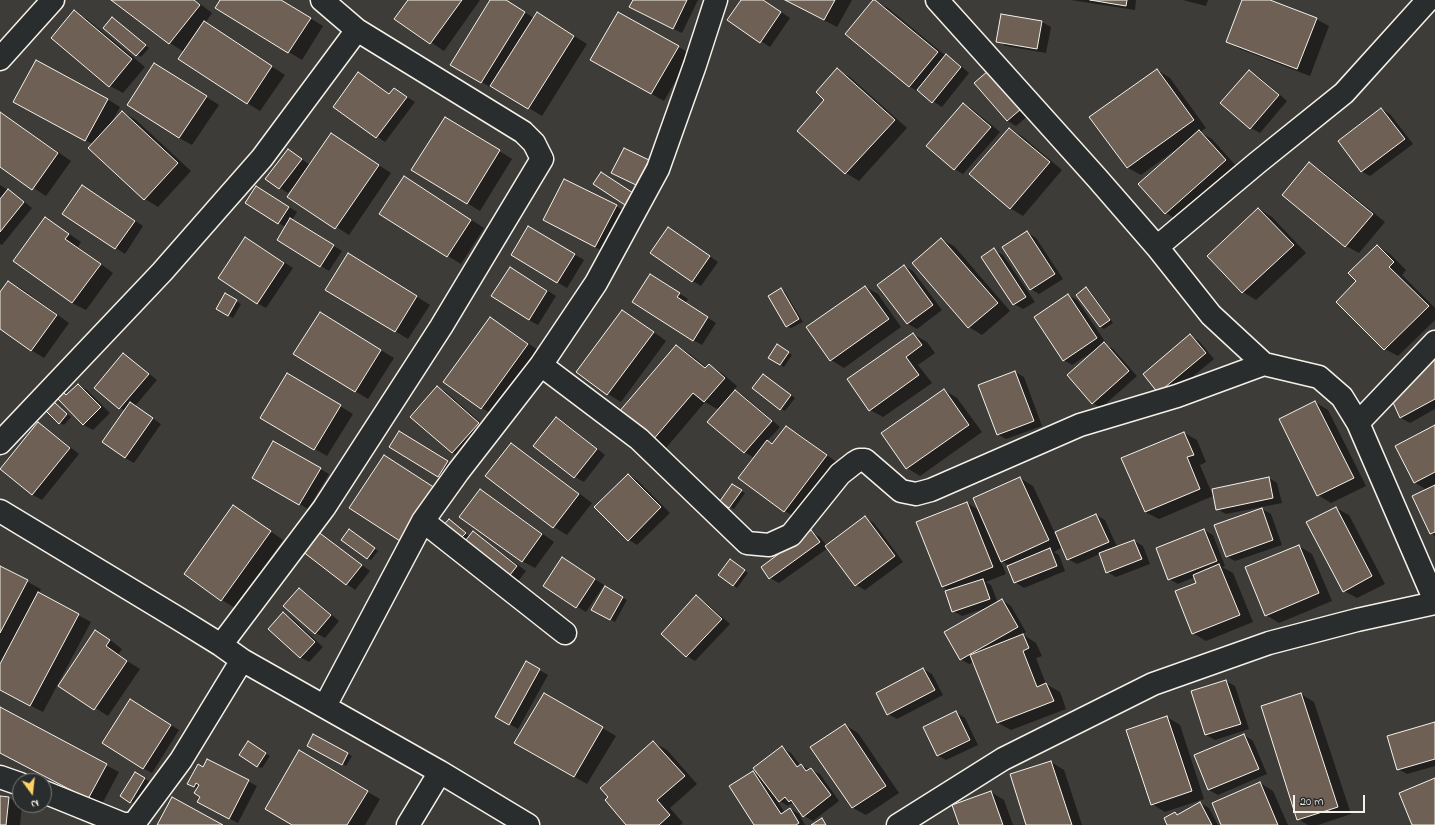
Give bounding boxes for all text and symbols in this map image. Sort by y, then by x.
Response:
north arrow [12,773,52,813]
scale bar [1295,787,1367,813]
text: 20 m [1300,793,1323,811]
text: N [29,795,41,812]

